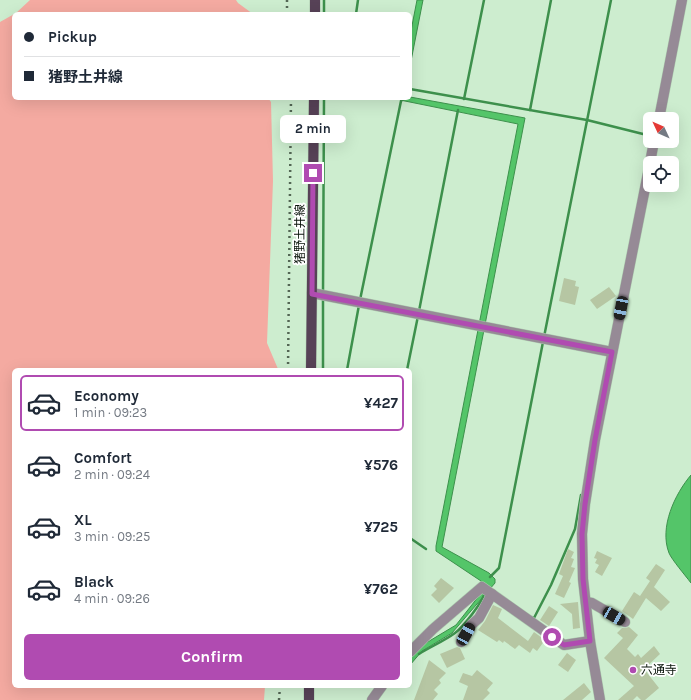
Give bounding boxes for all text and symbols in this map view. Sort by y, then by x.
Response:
text: Pickup [48,28,97,46]
text: 猪野土井線 [48,68,123,86]
north arrow [643,112,679,148]
map controls [643,112,679,192]
callout: 2 min [280,115,346,143]
text: 2 min [295,121,331,136]
button: locate [643,156,679,192]
route end [304,164,322,182]
street label: 猪野土井線 [293,204,307,264]
car [613,295,629,321]
icon: car [26,385,62,421]
text: Economy [74,387,139,405]
text: ¥427 [364,394,398,412]
text: 1 min · 09:23 [74,405,147,420]
icon: car [26,447,62,483]
text: Comfort [74,449,132,467]
text: ¥576 [364,456,398,474]
text: 2 min · 09:24 [74,467,150,482]
icon: car [26,509,62,545]
text: XL [74,511,92,529]
text: ¥725 [364,518,398,536]
text: 3 min · 09:25 [74,529,150,544]
icon: car [26,571,62,607]
text: Black [74,573,114,591]
text: ¥762 [364,580,398,598]
text: 4 min · 09:26 [74,591,150,606]
car [601,605,627,627]
car [455,621,477,647]
route start [543,628,561,646]
button: Confirm [24,634,400,680]
place label: 六通寺 [641,663,677,677]
marker: 六通寺 [628,665,638,675]

